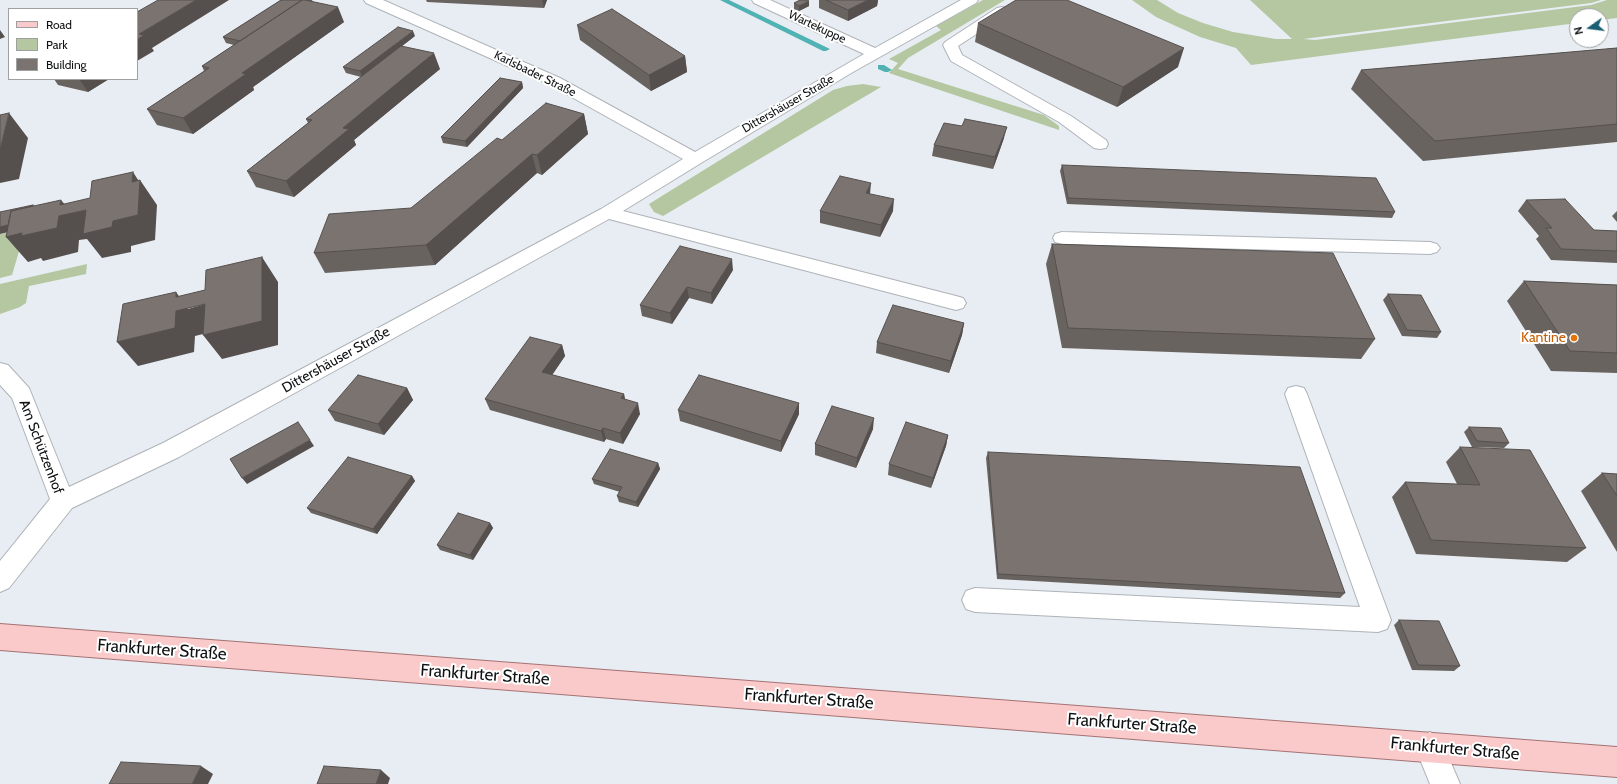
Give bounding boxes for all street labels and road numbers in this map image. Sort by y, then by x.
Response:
street label: Wartekuppe [786,7,848,47]
street label: Karlsbader Straße [492,48,578,100]
street label: Dittershäuser Straße [740,72,836,136]
street label: Dittershäuser Straße [279,323,393,397]
street label: Am Schützenhof [15,398,67,496]
street label: Frankfurter Straße [97,635,227,665]
street label: Frankfurter Straße [420,660,550,690]
street label: Frankfurter Straße [744,684,874,714]
street label: Frankfurter Straße [1067,709,1197,739]
street label: Frankfurter Straße [1390,733,1520,765]

